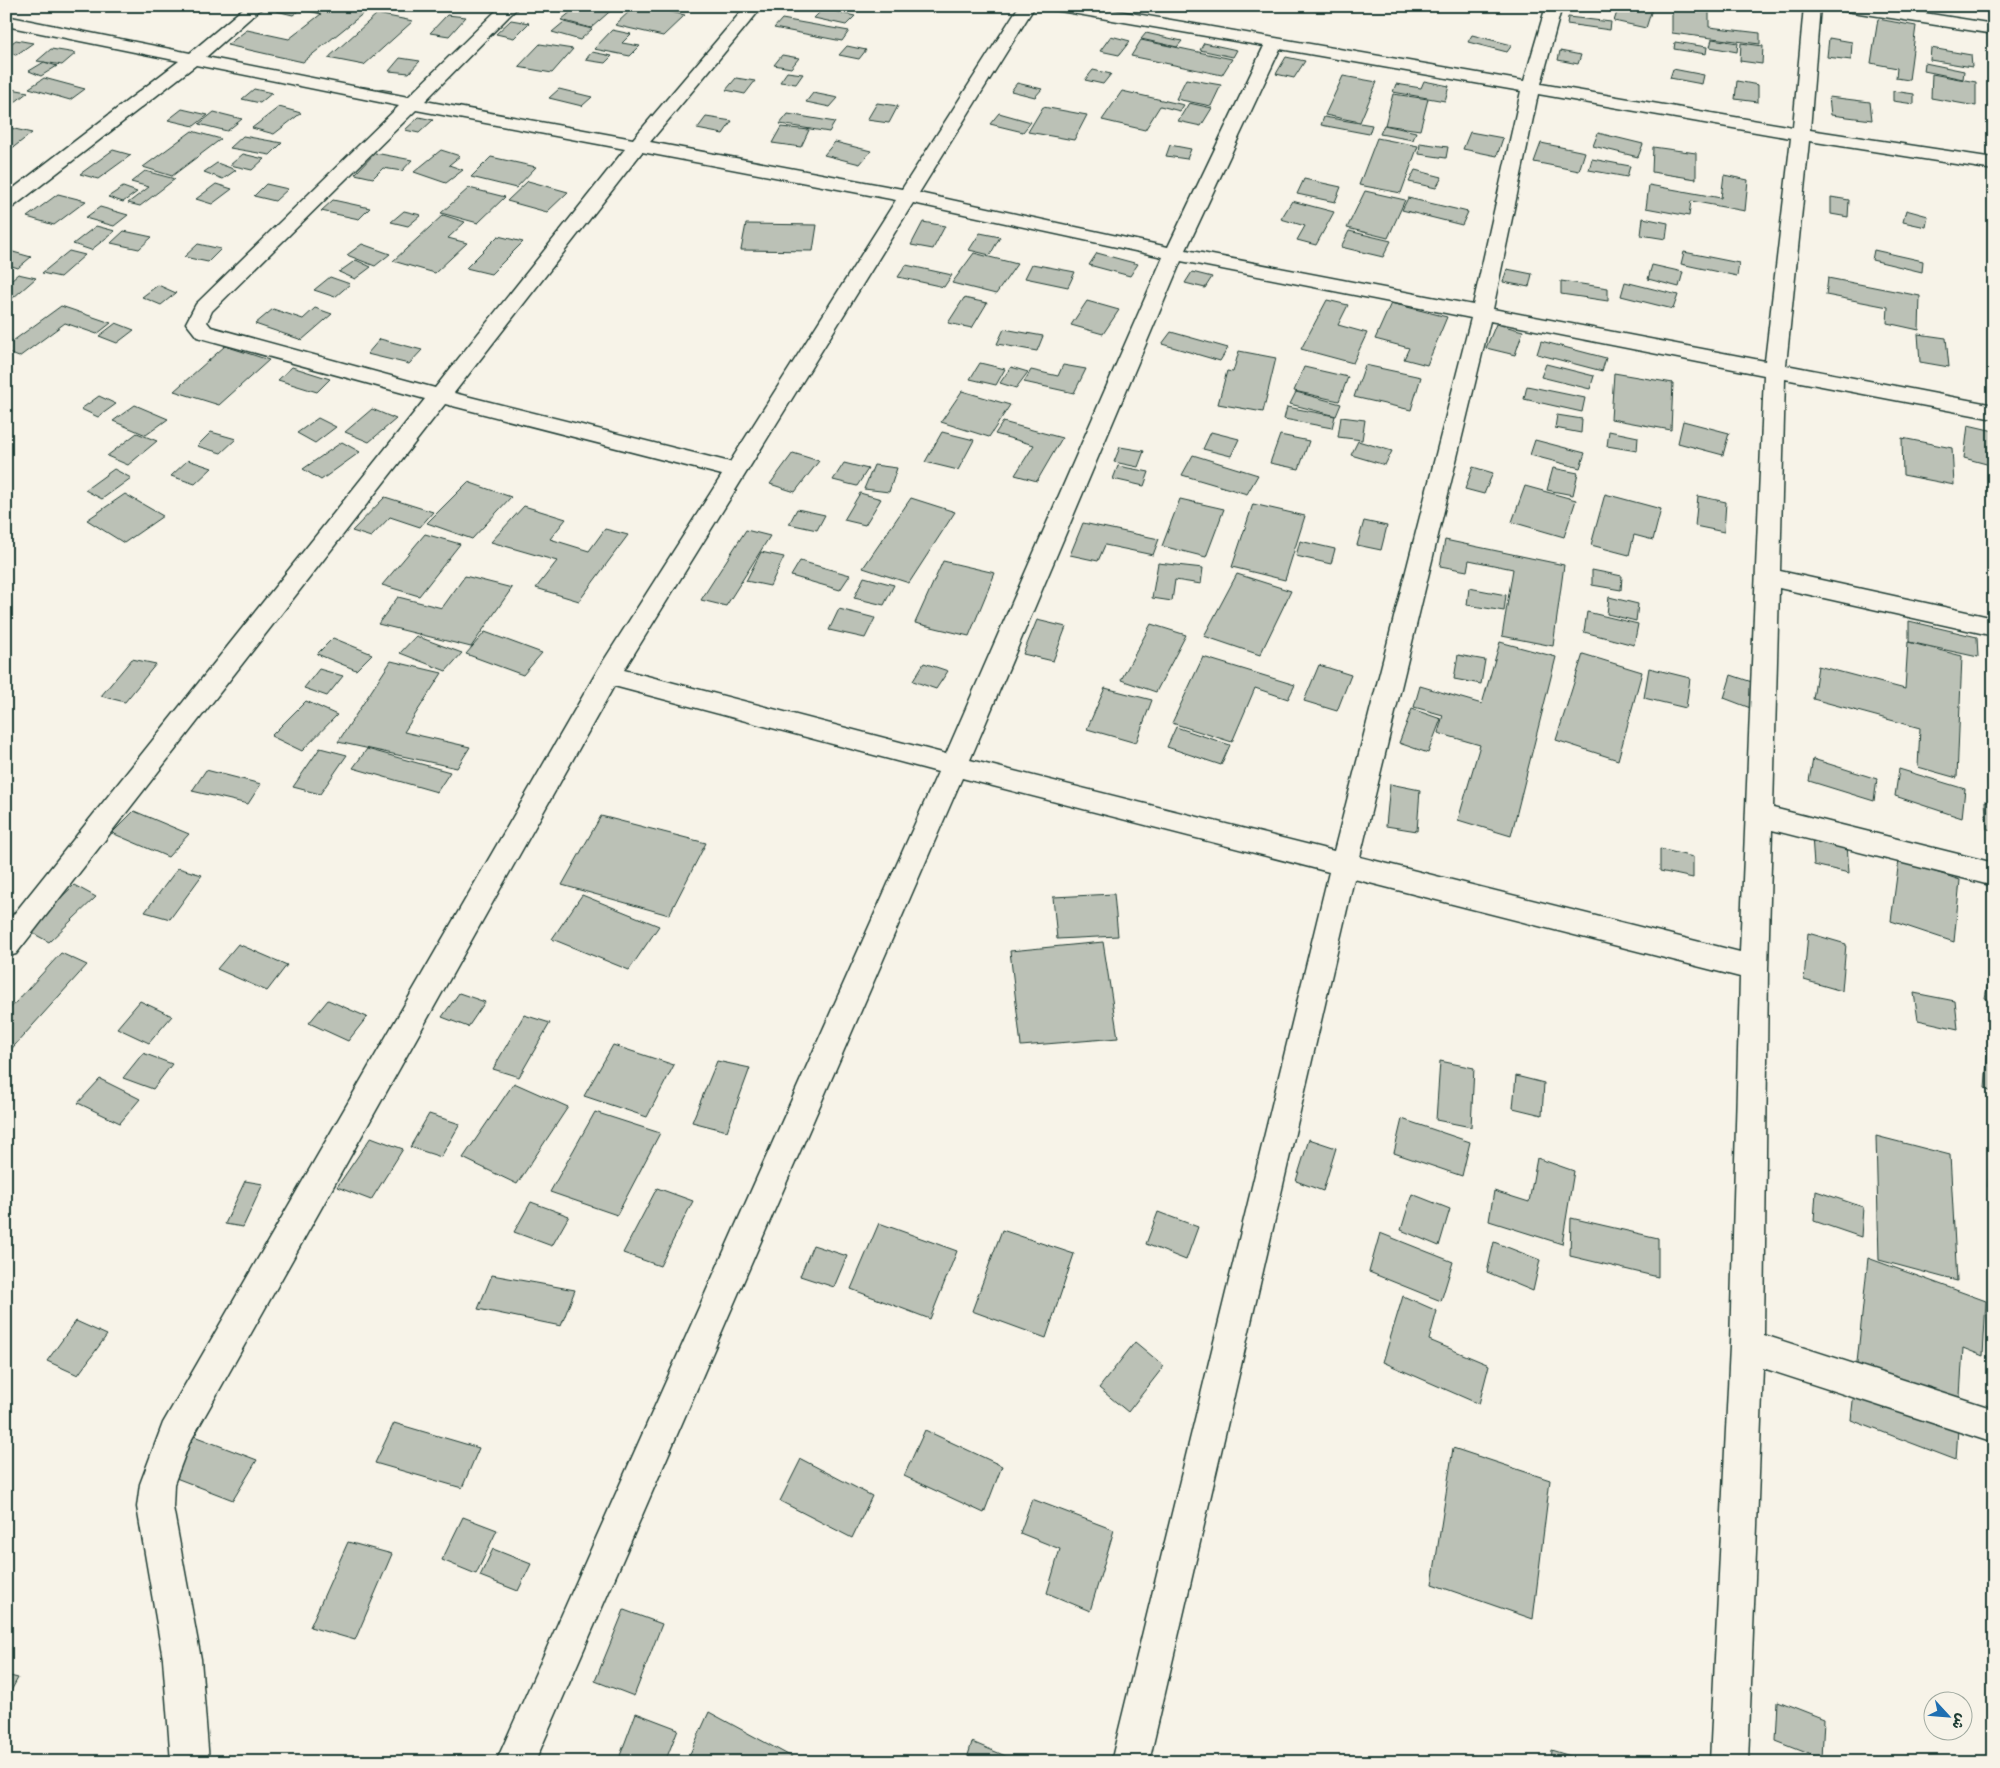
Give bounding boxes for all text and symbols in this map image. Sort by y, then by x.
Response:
north arrow [1922,1690,1972,1740]
text: ش [1948,1711,1970,1732]

